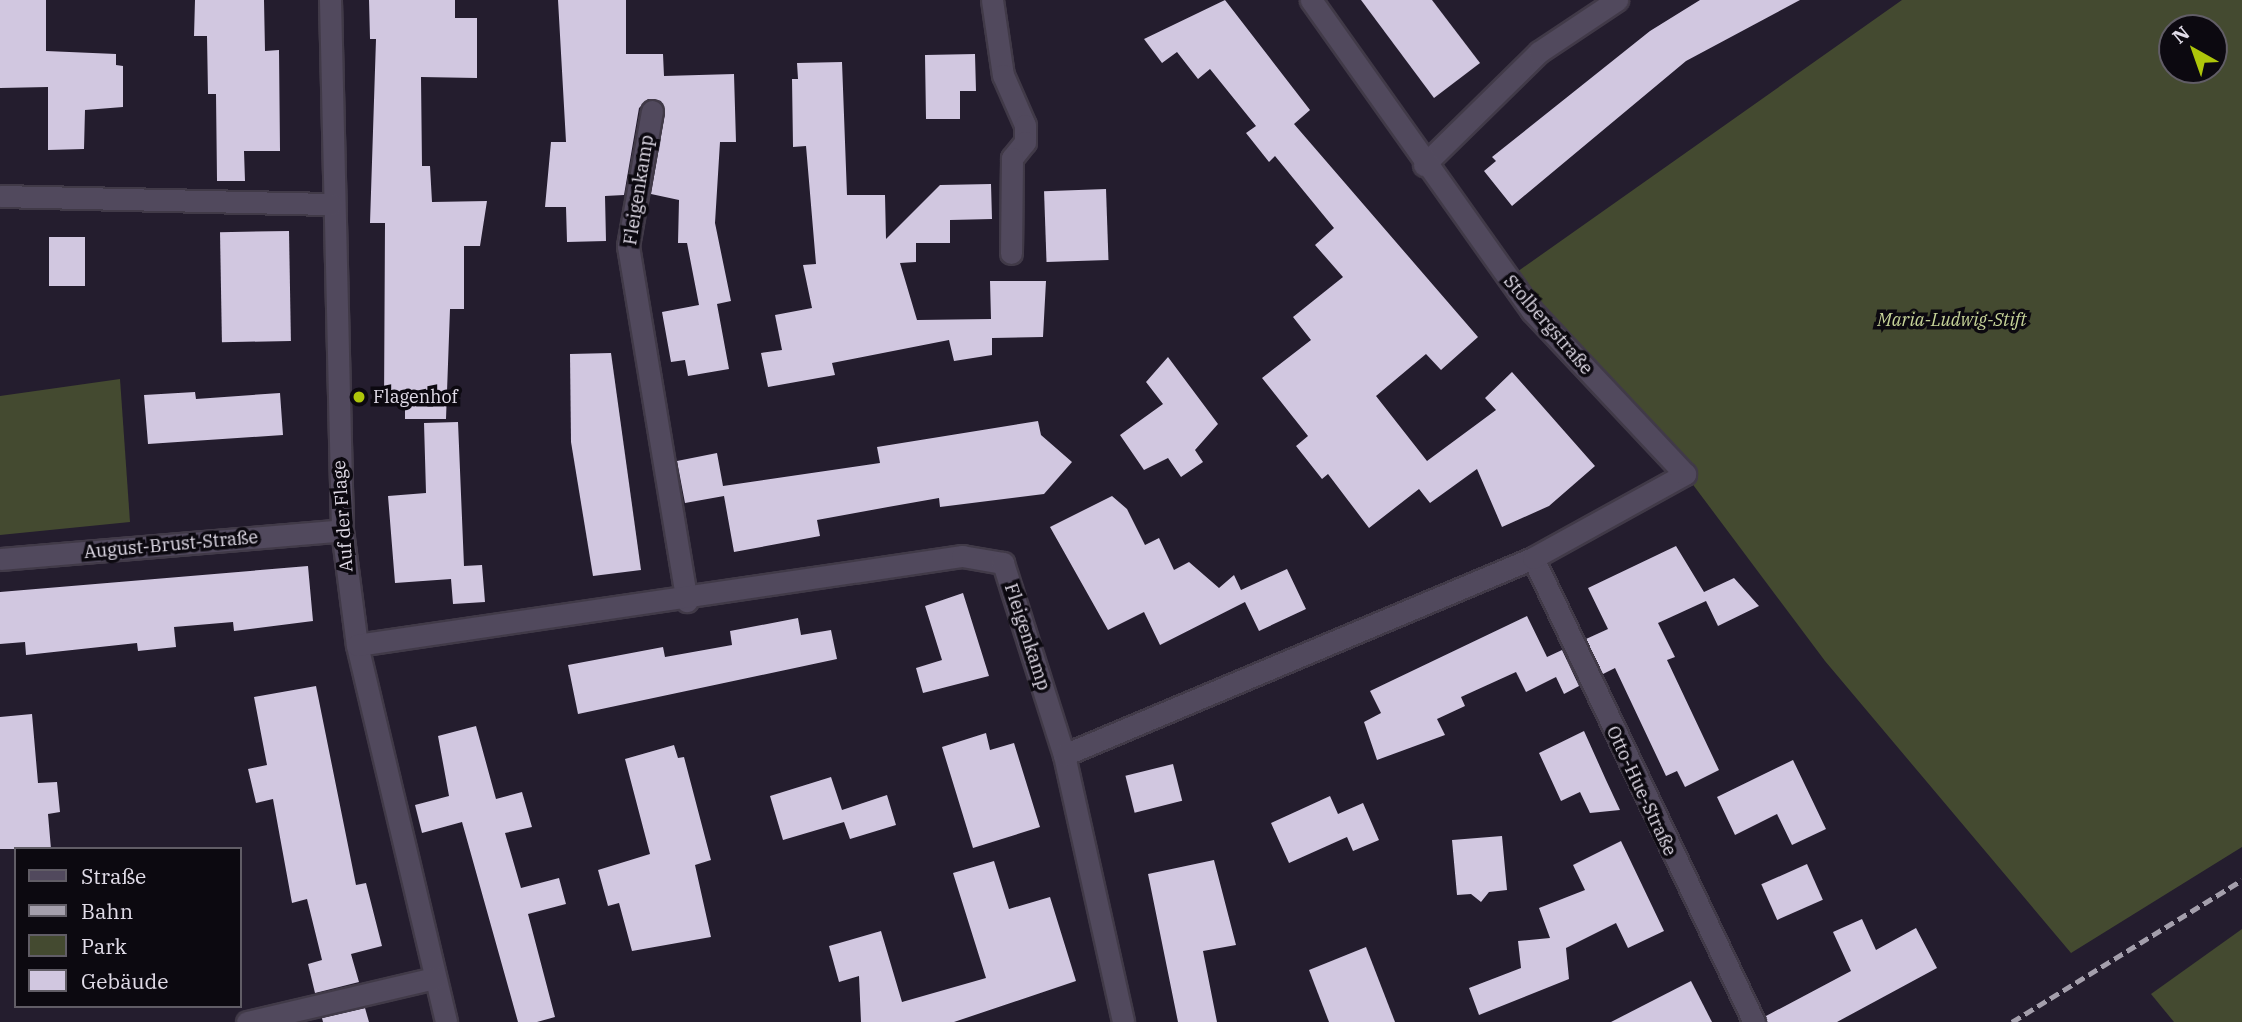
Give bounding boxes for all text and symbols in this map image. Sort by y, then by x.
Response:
north arrow [2158,14,2228,84]
text: N [2167,20,2194,48]
street label: Fleigenkamp [620,133,658,247]
street label: Stolbergstraße [1499,271,1597,379]
park label: Maria-Ludwig-Stift [1877,309,2027,331]
place label: Flagenhof [373,386,458,408]
marker: Flagenhof [351,389,367,405]
street label: Auf der Flage [328,459,358,573]
street label: August-Brust-Straße [83,527,259,563]
street label: Fleigenkamp [1000,581,1054,693]
street label: Otto-Hue-Straße [1601,723,1681,859]
legend [14,847,242,1008]
text: Straße [81,862,146,890]
text: Bahn [81,897,133,925]
text: Park [81,932,127,960]
text: Gebäude [81,967,169,995]

